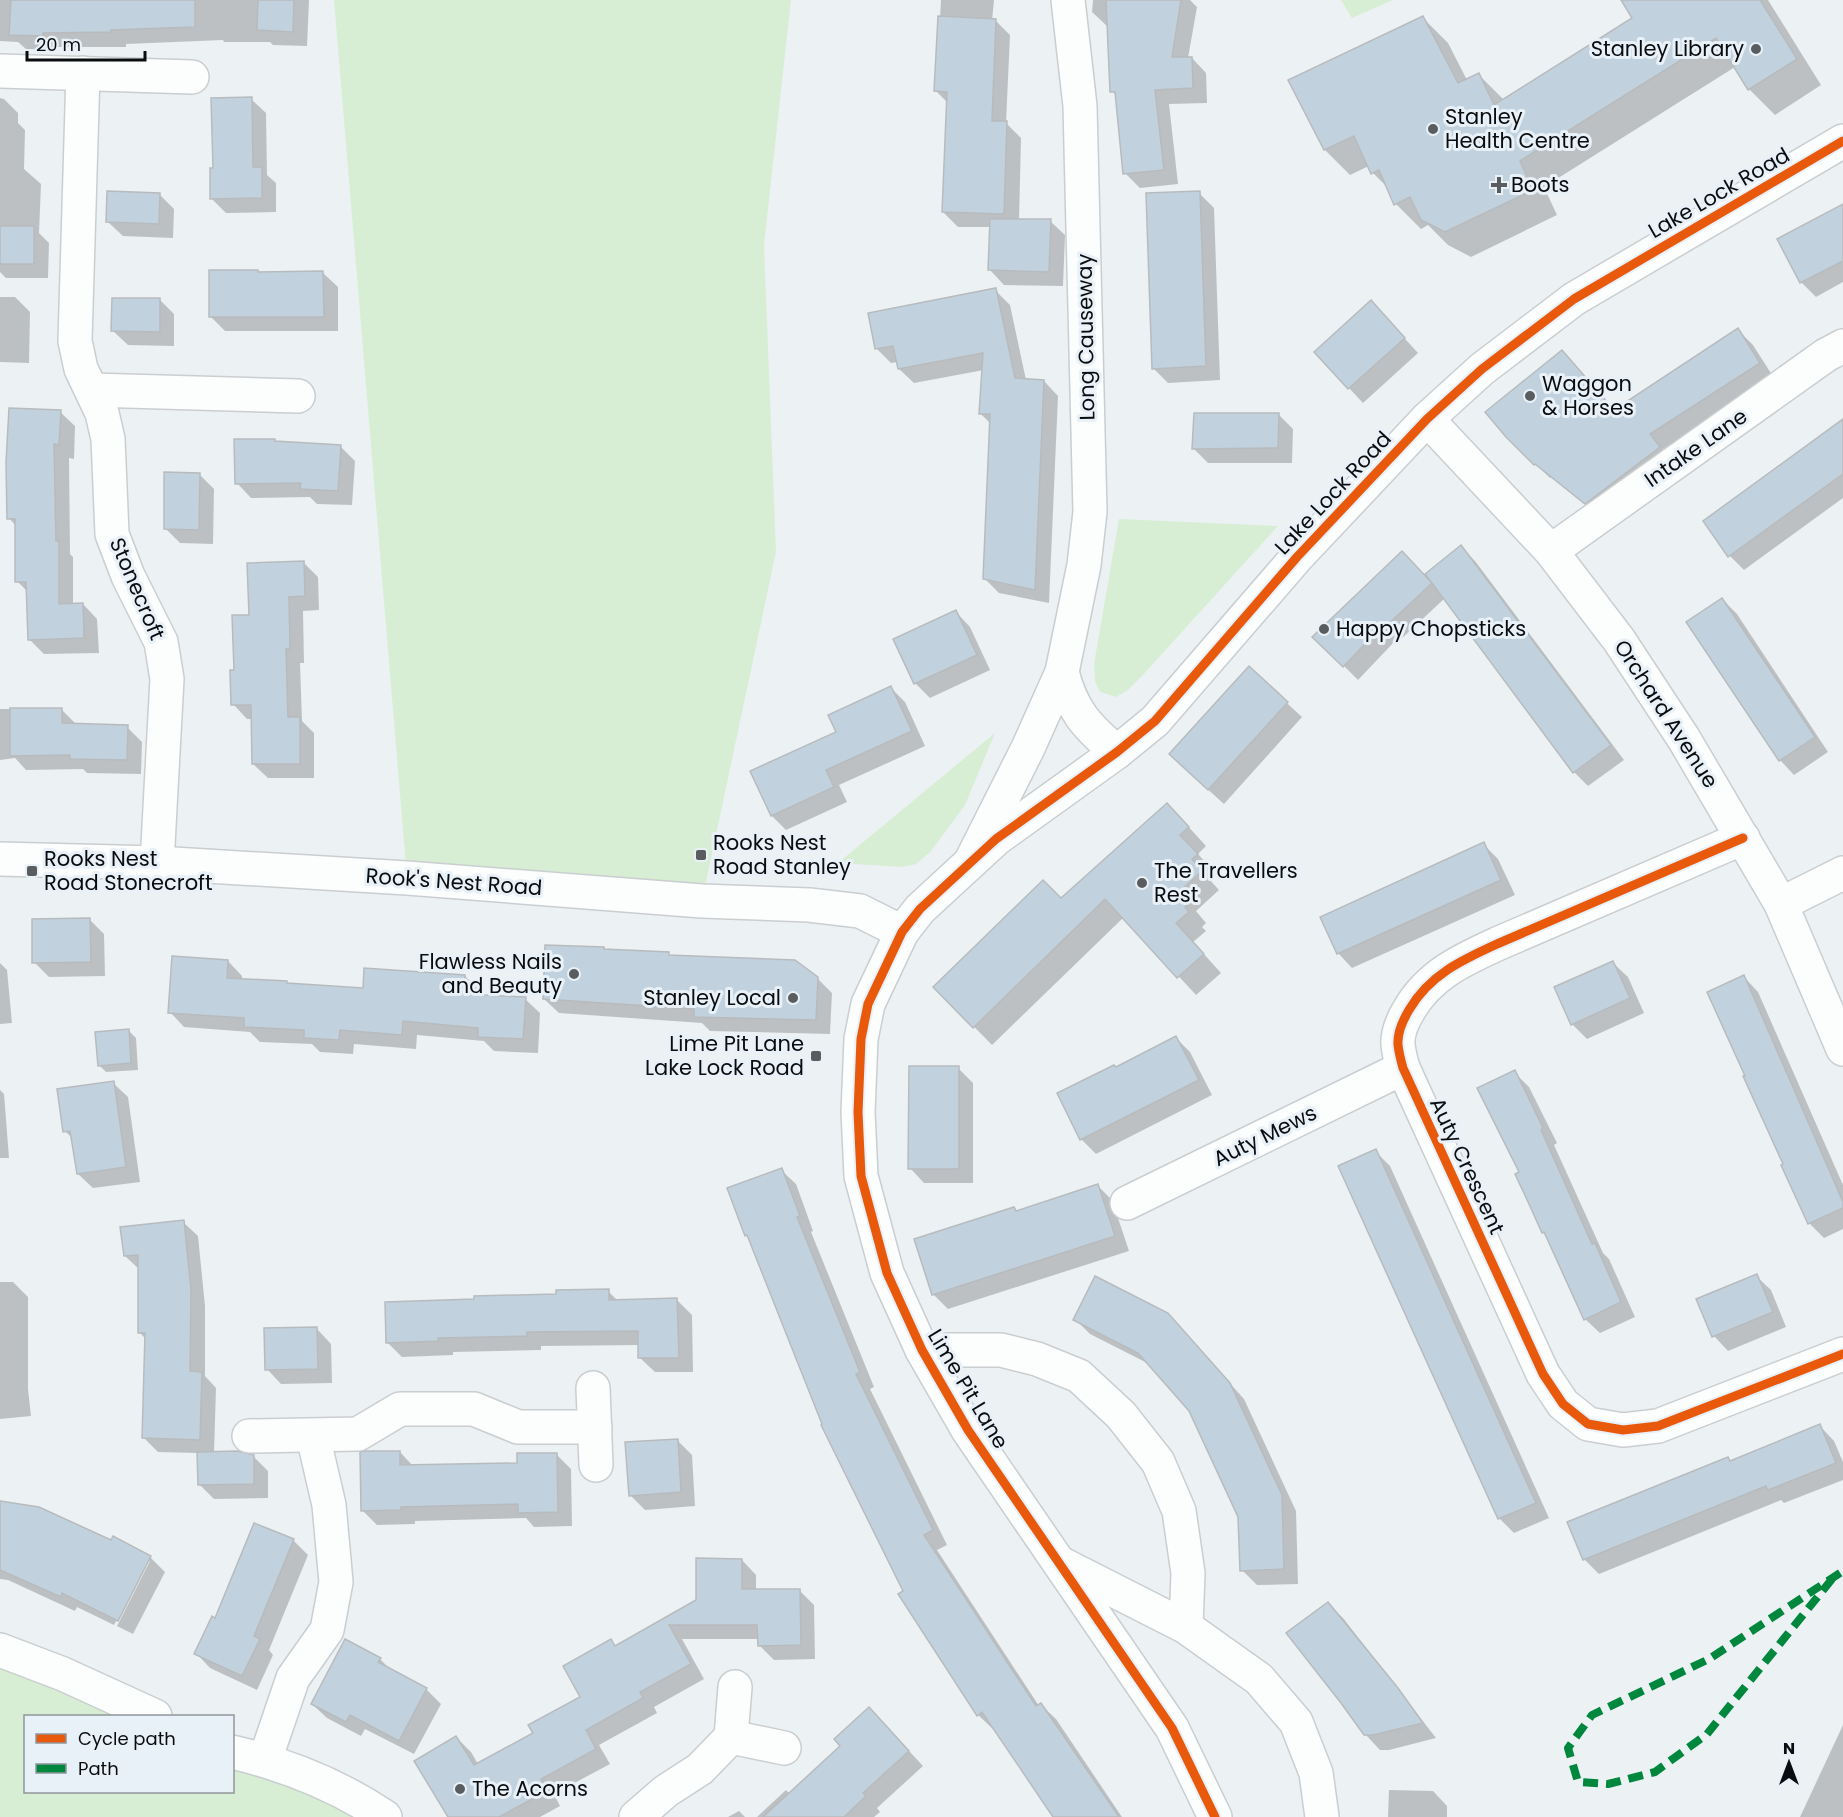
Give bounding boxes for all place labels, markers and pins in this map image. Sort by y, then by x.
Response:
place label: Stanley Library [1591,34,1744,63]
marker: Stanley Library [1749,42,1763,56]
place label: Stanley Health Centre [1445,102,1590,155]
marker: Stanley Health Centre [1426,122,1440,136]
place label: Boots [1511,170,1569,199]
marker: Boots [1492,178,1506,192]
place label: Waggon & Horses [1542,369,1634,422]
marker: Waggon & Horses [1523,389,1537,403]
place label: Happy Chopsticks [1336,614,1526,643]
marker: Happy Chopsticks [1317,622,1331,636]
place label: Rooks Nest Road Stanley [713,828,851,881]
place label: Rooks Nest Road Stonecroft [44,844,213,897]
marker: Rooks Nest Road Stanley [694,848,708,862]
place label: The Travellers Rest [1154,856,1298,909]
marker: Rooks Nest Road Stonecroft [25,864,39,878]
marker: The Travellers Rest [1135,876,1149,890]
place label: Flawless Nails and Beauty [419,947,562,1000]
marker: Flawless Nails and Beauty [567,967,581,981]
place label: Stanley Local [643,983,781,1012]
marker: Stanley Local [786,991,800,1005]
place label: Lime Pit Lane Lake Lock Road [645,1029,804,1082]
marker: Lime Pit Lane Lake Lock Road [809,1049,823,1063]
place label: The Acorns [472,1774,588,1803]
marker: The Acorns [453,1782,467,1796]

